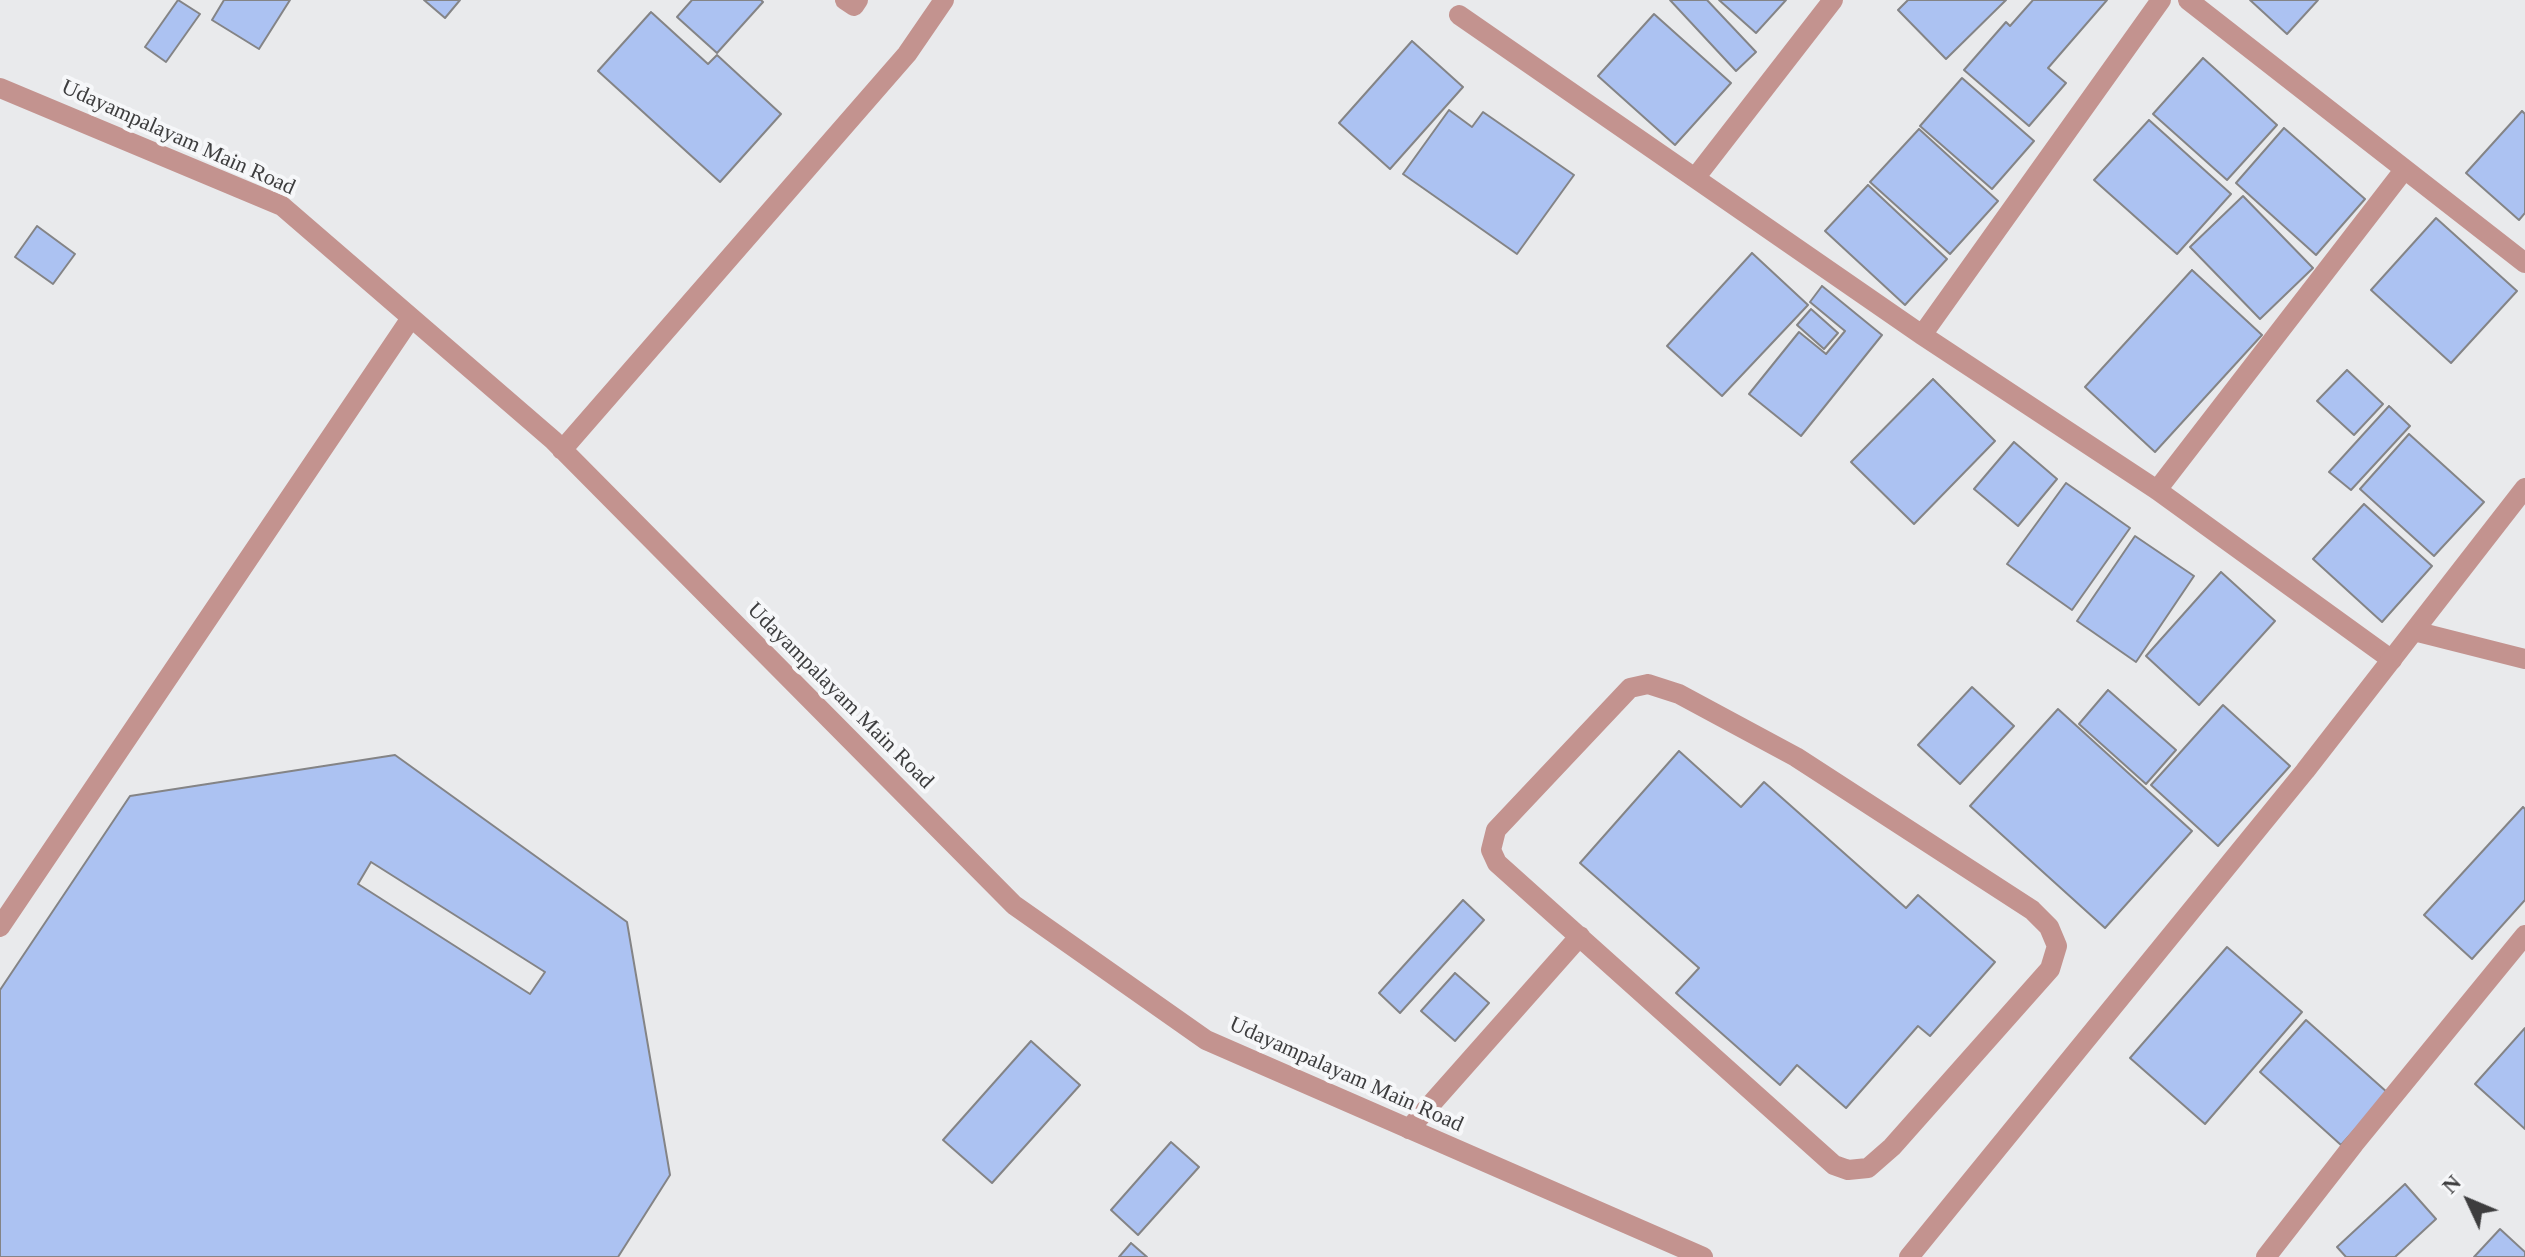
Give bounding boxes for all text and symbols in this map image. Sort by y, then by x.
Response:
street label: Udayampalayam Main Road [57,75,299,201]
street label: Udayampalayam Main Road [741,597,939,795]
street label: Udayampalayam Main Road [1225,1012,1467,1138]
north arrow [2429,1161,2509,1241]
text: N [2437,1170,2466,1198]

